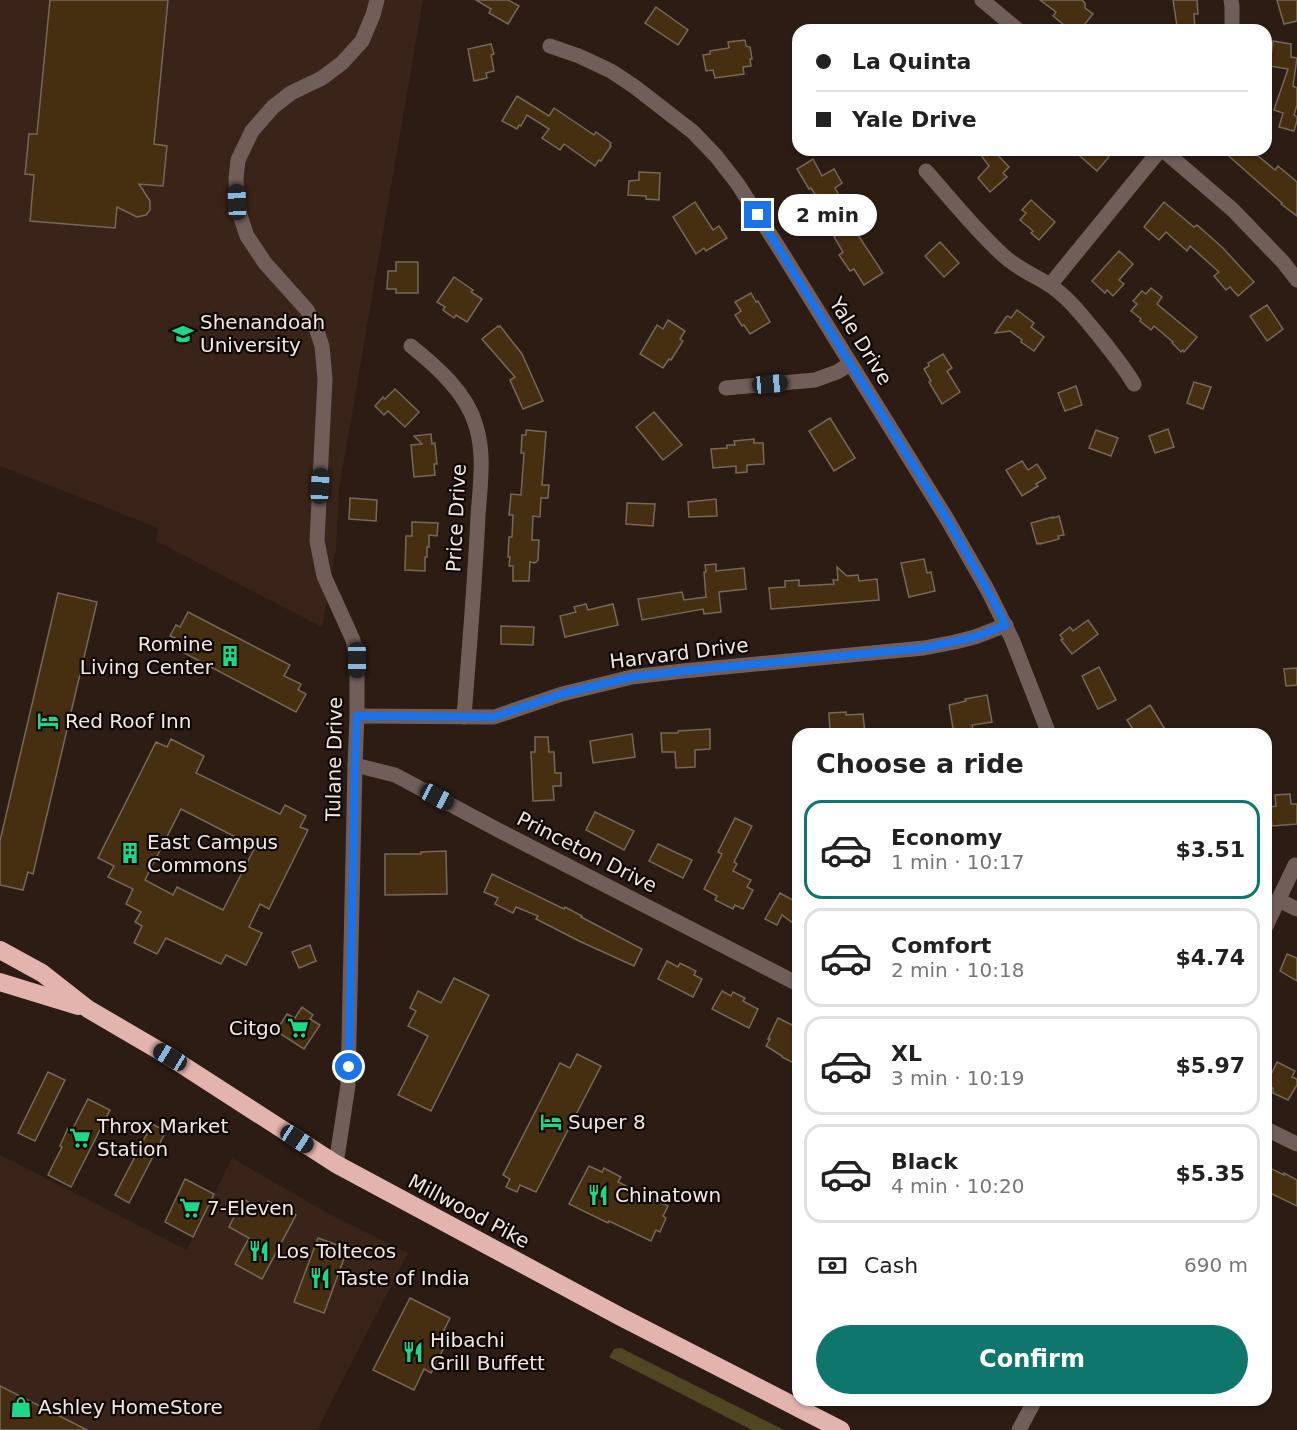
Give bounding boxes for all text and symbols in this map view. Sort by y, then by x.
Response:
text: La Quinta [852,49,971,74]
text: Yale Drive [852,107,977,132]
car [227,184,247,220]
callout: 2 min [779,194,878,236]
route end [744,201,771,228]
text: 2 min [796,203,859,227]
street label: Yale Drive [824,292,897,389]
place label: Shenandoah University [200,310,325,357]
school or university icon: Shenandoah University [171,322,195,346]
car [751,373,789,395]
street label: Price Drive [441,463,471,573]
car [310,468,330,504]
place label: Romine Living Center [80,632,214,679]
street label: Harvard Drive [608,633,750,673]
car [348,642,366,678]
building icon: Romine Living Center [218,644,242,668]
street label: Tulane Drive [321,697,347,822]
hotel icon: Red Roof Inn [36,709,60,733]
place label: Red Roof Inn [65,709,191,733]
text: Choose a ride [816,748,1024,779]
car [417,781,457,813]
street label: Princeton Drive [513,806,661,898]
icon: car [819,823,873,877]
text: Economy [891,825,1002,850]
place label: East Campus Commons [147,830,278,877]
text: $3.51 [1175,837,1245,862]
building icon: East Campus Commons [118,841,142,865]
text: 1 min · 10:17 [891,850,1025,874]
icon: car [819,931,873,985]
text: Comfort [891,933,991,958]
text: $4.74 [1175,945,1245,970]
text: 2 min · 10:18 [891,958,1025,982]
place label: Citgo [229,1016,281,1040]
supermarket icon: Citgo [286,1016,310,1040]
icon: car [819,1039,873,1093]
car [150,1040,190,1074]
text: XL [891,1041,922,1066]
route start [335,1053,362,1080]
text: $5.97 [1175,1053,1245,1078]
text: 3 min · 10:19 [891,1066,1025,1090]
hotel icon: Super 8 [539,1110,563,1134]
place label: Super 8 [568,1110,646,1134]
place label: Throx Market Station [96,1114,228,1161]
car [277,1122,317,1156]
supermarket icon: Throx Market Station [68,1126,92,1150]
icon: car [819,1147,873,1201]
text: Black [891,1149,958,1174]
text: $5.35 [1175,1161,1245,1186]
street label: Millwood Pike [404,1169,534,1253]
text: 4 min · 10:20 [891,1174,1025,1198]
restaurant icon: Chinatown [586,1183,610,1207]
place label: Chinatown [615,1183,721,1207]
supermarket icon: 7-Eleven [178,1196,202,1220]
place label: 7-Eleven [207,1196,294,1220]
restaurant icon: Los Toltecos [247,1239,271,1263]
place label: Los Toltecos [276,1239,396,1263]
icon: cash [816,1249,849,1282]
text: Cash [864,1253,918,1278]
text: 690 m [1184,1253,1248,1277]
restaurant icon: Taste of India [308,1266,332,1290]
place label: Taste of India [336,1266,470,1290]
button: Confirm [816,1325,1248,1394]
place label: Hibachi Grill Buffett [430,1328,545,1375]
restaurant icon: Hibachi Grill Buffett [401,1340,425,1364]
shop icon: Ashley HomeStore [9,1395,33,1419]
place label: Ashley HomeStore [38,1395,223,1419]

